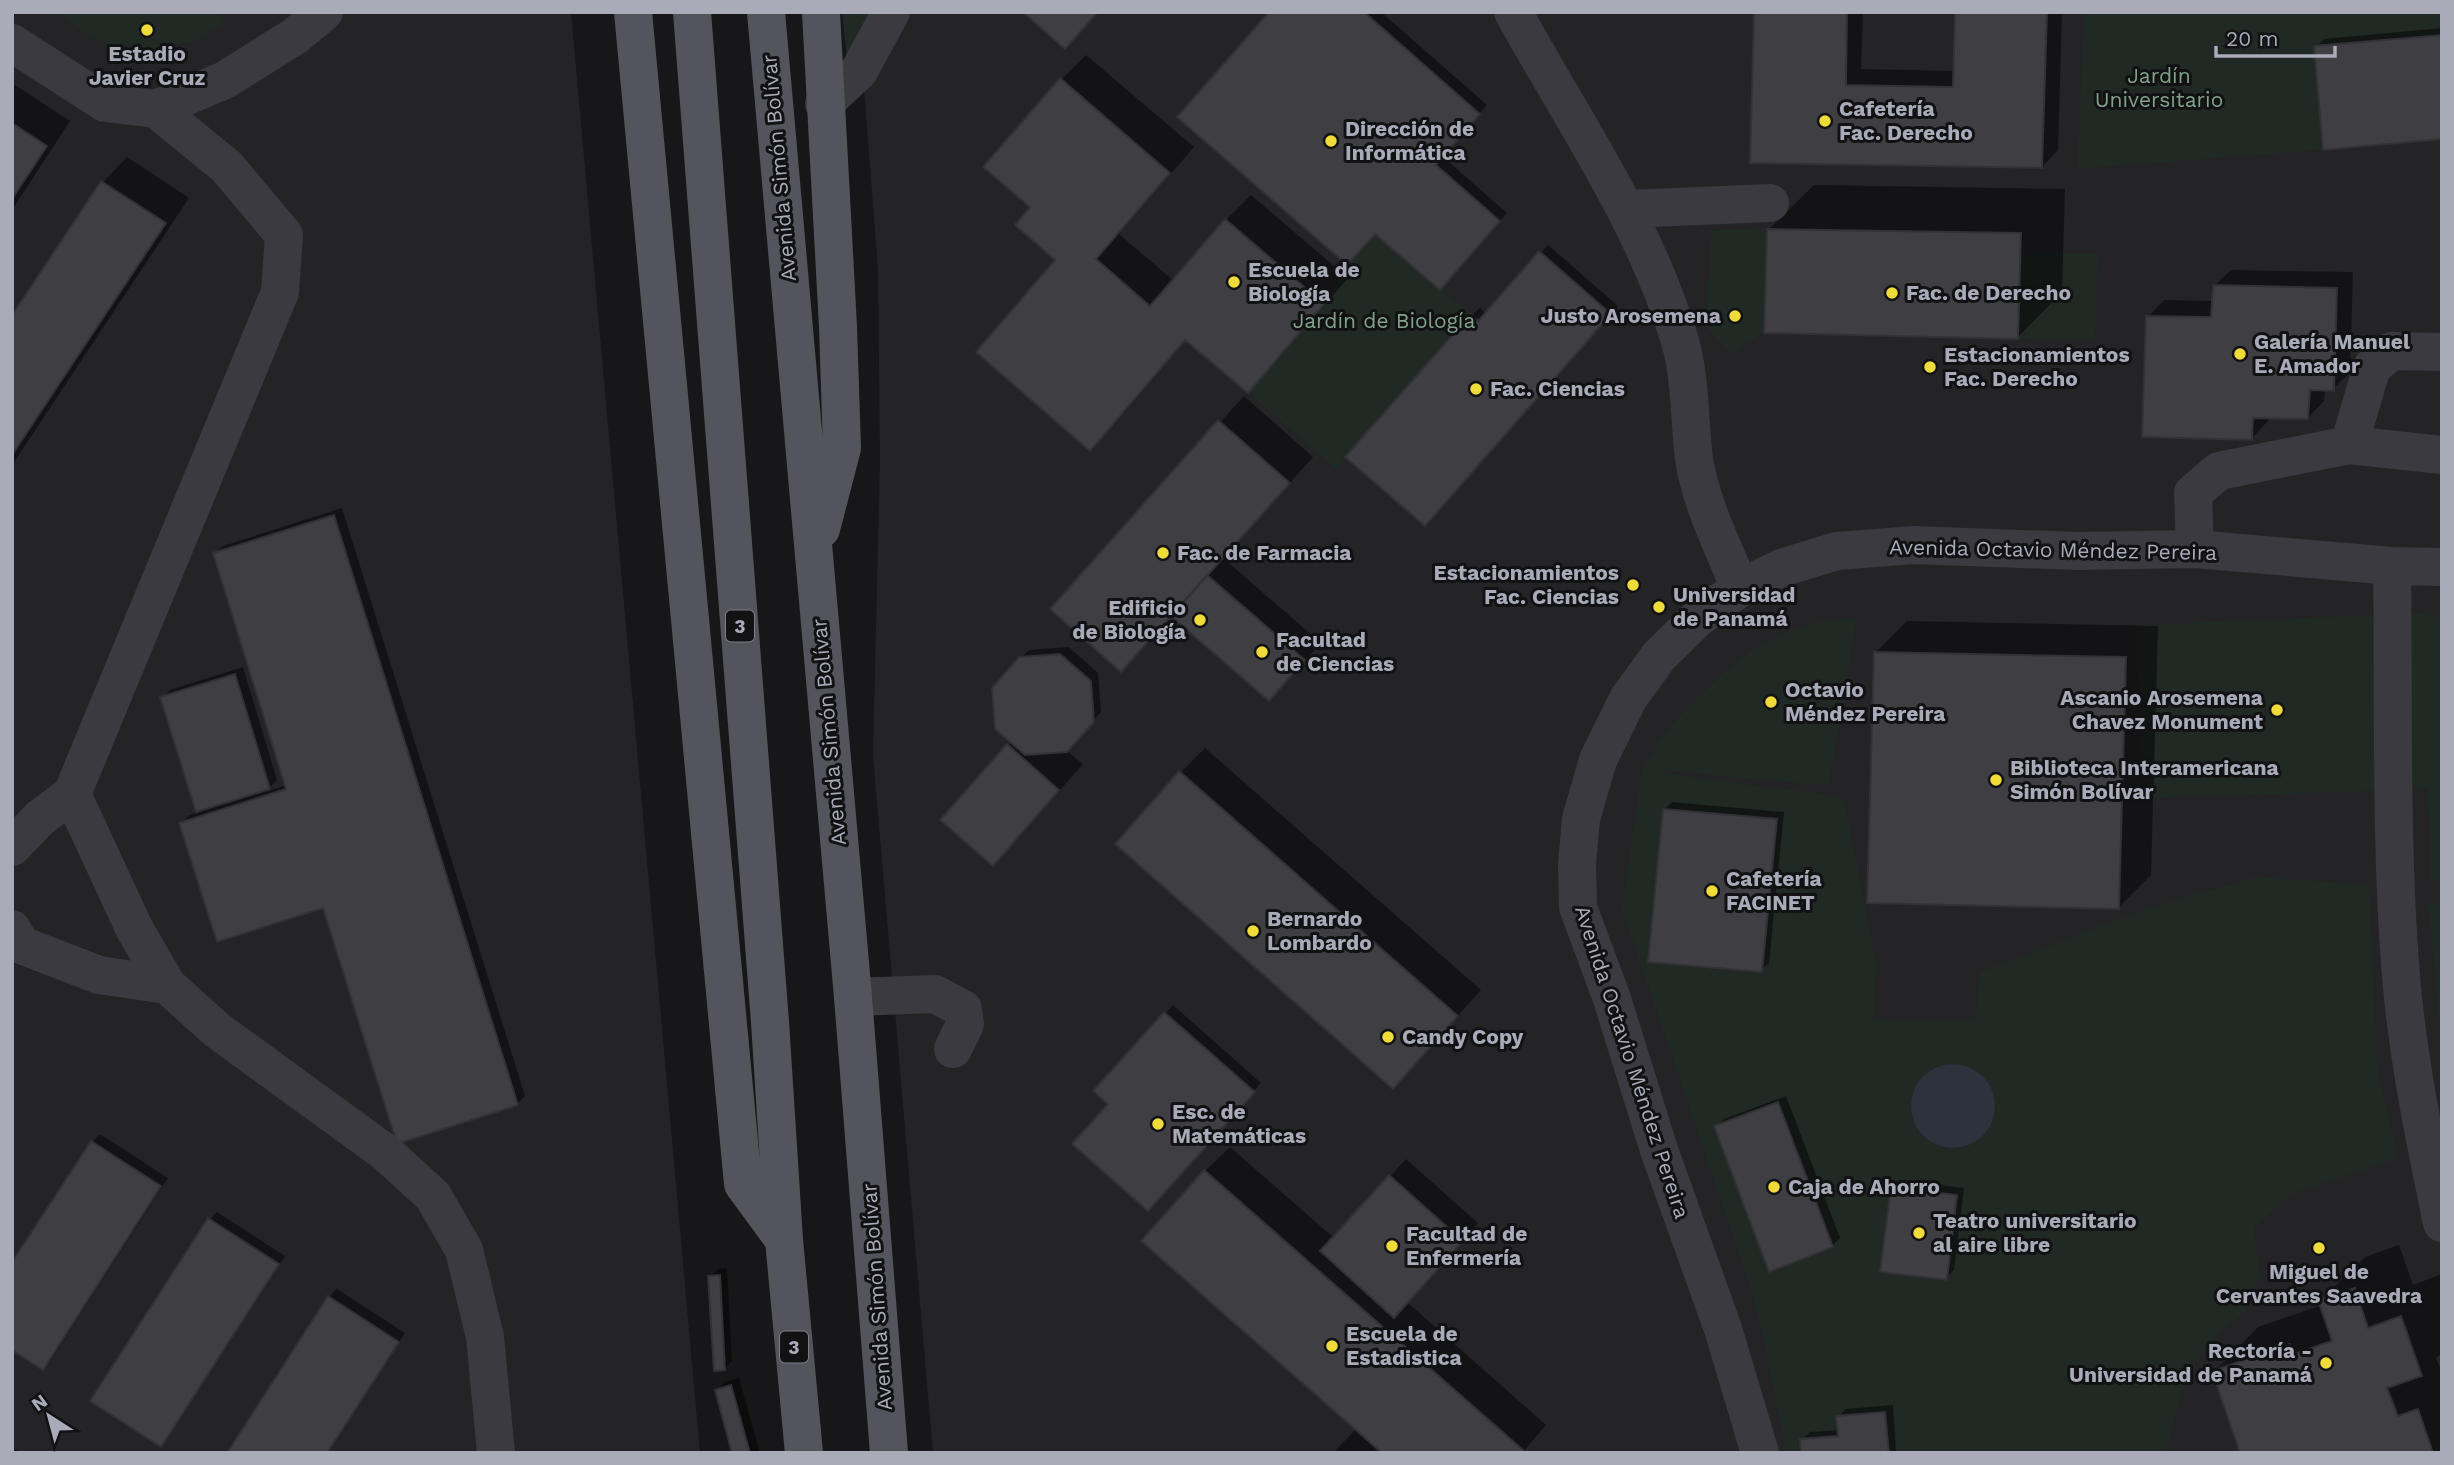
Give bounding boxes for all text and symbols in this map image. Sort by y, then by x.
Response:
scale bar [2216,14,2335,58]
marker: Estadio Javier Cruz [139,22,155,38]
text: 20 m [2226,26,2278,51]
place label: Estadio Javier Cruz [89,41,205,90]
street label: Avenida Simón Bolívar [756,53,801,283]
park label: Jardín Universitario [2095,63,2223,112]
place label: Cafetería Fac. Derecho [1839,96,1973,145]
marker: Cafetería Fac. Derecho [1817,113,1833,129]
place label: Dirección de Informática [1345,116,1474,165]
marker: Dirección de Informática [1323,133,1339,149]
place label: Escuela de Biología [1248,257,1360,306]
marker: Escuela de Biología [1226,274,1242,290]
place label: Fac. de Derecho [1906,280,2071,305]
marker: Fac. de Derecho [1884,285,1900,301]
place label: Justo Arosemena [1541,303,1722,328]
park label: Jardín de Biología [1293,308,1475,333]
marker: Justo Arosemena [1727,308,1743,324]
place label: Galería Manuel E. Amador [2254,329,2410,378]
place label: Estacionamientos Fac. Derecho [1944,342,2130,391]
marker: Galería Manuel E. Amador [2232,346,2248,362]
marker: Estacionamientos Fac. Derecho [1922,359,1938,375]
place label: Fac. Ciencias [1490,376,1625,401]
marker: Fac. Ciencias [1468,381,1484,397]
street label: Avenida Octavio Méndez Pereira [1889,534,2217,565]
place label: Fac. de Farmacia [1177,540,1352,565]
marker: Fac. de Farmacia [1155,545,1171,561]
place label: Estacionamientos Fac. Ciencias [1433,560,1619,609]
marker: Estacionamientos Fac. Ciencias [1625,577,1641,593]
place label: Universidad de Panamá [1673,582,1795,631]
place label: Edificio de Biología [1072,595,1187,644]
marker: Universidad de Panamá [1651,599,1667,615]
road number: 3 [726,610,754,642]
marker: Edificio de Biología [1192,612,1208,628]
street label: Avenida Simón Bolívar [806,617,851,847]
place label: Facultad de Ciencias [1276,627,1394,676]
marker: Facultad de Ciencias [1254,644,1270,660]
place label: Octavio Méndez Pereira [1785,677,1946,726]
place label: Ascanio Arosemena Chavez Monument [2060,685,2264,734]
marker: Octavio Méndez Pereira [1763,694,1779,710]
marker: Ascanio Arosemena Chavez Monument [2269,702,2285,718]
place label: Biblioteca Interamericana Simón Bolívar [2010,755,2279,804]
marker: Biblioteca Interamericana Simón Bolívar [1988,772,2004,788]
place label: Cafetería FACINET [1726,866,1823,915]
marker: Cafetería FACINET [1704,883,1720,899]
street label: Avenida Octavio Méndez Pereira [1570,902,1695,1222]
place label: Bernardo Lombardo [1267,906,1372,955]
marker: Bernardo Lombardo [1245,923,1261,939]
place label: Candy Copy [1402,1024,1523,1049]
marker: Candy Copy [1380,1029,1396,1045]
place label: Esc. de Matemáticas [1172,1099,1306,1148]
marker: Esc. de Matemáticas [1150,1116,1166,1132]
place label: Caja de Ahorro [1788,1174,1940,1199]
marker: Caja de Ahorro [1766,1179,1782,1195]
street label: Avenida Simón Bolívar [856,1182,897,1411]
place label: Teatro universitario al aire libre [1933,1208,2137,1257]
place label: Facultad de Enfermería [1406,1221,1527,1270]
marker: Teatro universitario al aire libre [1911,1225,1927,1241]
marker: Facultad de Enfermería [1384,1238,1400,1254]
marker: Miguel de Cervantes Saavedra [2311,1240,2327,1256]
place label: Miguel de Cervantes Saavedra [2216,1259,2423,1308]
place label: Escuela de Estadistica [1346,1321,1463,1370]
road number: 3 [780,1331,808,1362]
marker: Escuela de Estadistica [1324,1338,1340,1354]
place label: Rectoría - Universidad de Panamá [2069,1338,2313,1387]
marker: Rectoría - Universidad de Panamá [2318,1355,2334,1371]
north arrow [14,1381,84,1451]
text: N [27,1389,52,1416]

